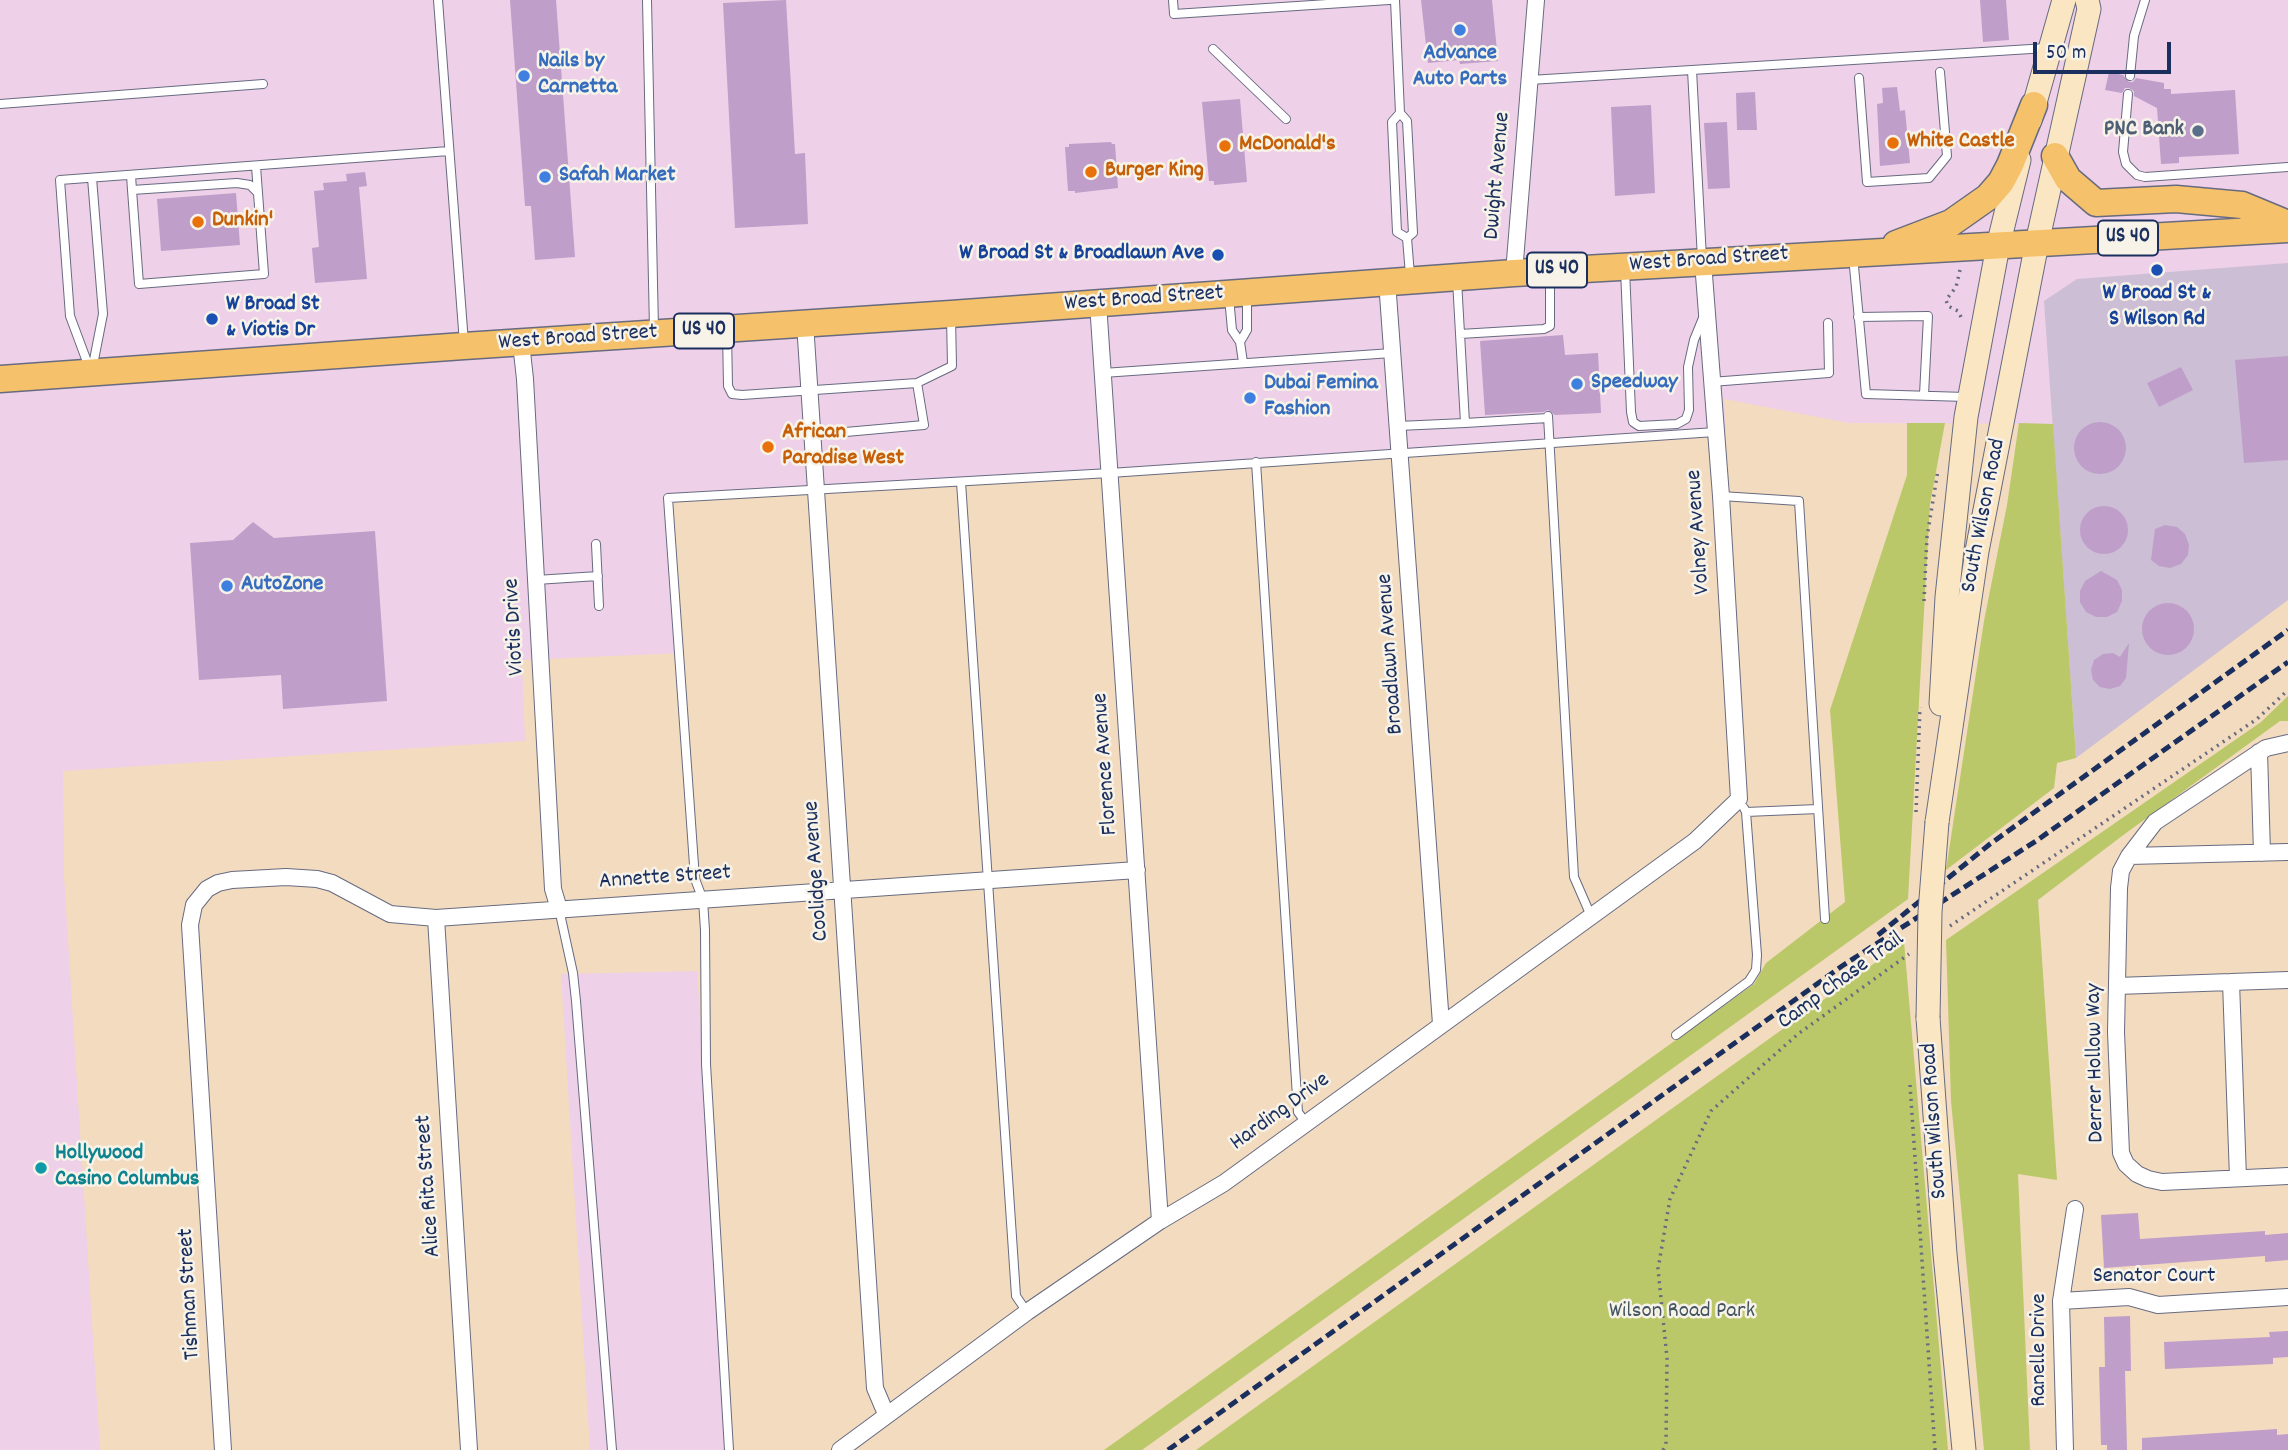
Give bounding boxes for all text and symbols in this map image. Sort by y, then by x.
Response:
marker: Advance Auto Parts [1452,22,1468,38]
scale bar [2036,28,2174,72]
text: 50 m [2046,39,2086,69]
place label: Advance Auto Parts [1413,41,1507,95]
place label: Nails by Carnetta [538,49,617,103]
marker: Nails by Carnetta [516,68,532,84]
street label: Dwight Avenue [1480,111,1518,241]
place label: PNC Bank [2104,117,2184,145]
marker: PNC Bank [2190,123,2206,139]
place label: White Castle [1907,129,2015,157]
place label: McDonald's [1239,132,1336,160]
marker: White Castle [1885,135,1901,151]
marker: McDonald's [1217,138,1233,154]
place label: Burger King [1105,158,1204,186]
place label: Safah Market [559,163,675,191]
marker: Burger King [1083,164,1099,180]
marker: Safah Market [537,169,553,185]
place label: Dunkin' [212,208,273,236]
marker: Dunkin' [190,214,206,230]
road number: US 40 [2098,220,2158,256]
place label: W Broad St & Broadlawn Ave [959,241,1204,269]
street label: West Broad Street [1629,242,1789,280]
marker: W Broad St & Broadlawn Ave [1210,247,1226,263]
road number: US 40 [1527,252,1587,288]
marker: W Broad St & S Wilson Rd [2149,262,2165,278]
street label: West Broad Street [1064,281,1224,319]
place label: W Broad St & S Wilson Rd [2103,281,2211,335]
place label: W Broad St & Viotis Dr [226,292,320,346]
marker: W Broad St & Viotis Dr [204,311,220,327]
road number: US 40 [674,314,734,348]
street label: West Broad Street [498,320,658,358]
place label: Speedway [1591,370,1678,398]
place label: Dubai Femina Fashion [1264,371,1378,425]
marker: Speedway [1569,376,1585,392]
marker: Dubai Femina Fashion [1242,390,1258,406]
place label: African Paradise West [782,420,904,474]
street label: South Wilson Road [1957,437,2013,595]
marker: African Paradise West [760,439,776,455]
street label: Volney Avenue [1682,469,1718,595]
place label: AutoZone [241,572,323,600]
street label: Broadlawn Avenue [1373,573,1411,735]
marker: AutoZone [219,578,235,594]
street label: Viotis Drive [500,578,532,676]
street label: Florence Avenue [1088,692,1126,836]
street label: Coolidge Avenue [799,800,837,942]
street label: Annette Street [598,861,732,897]
street label: Camp Chase Trail [1773,927,1911,1037]
street label: Derrer Hollow Way [2082,983,2112,1143]
street label: South Wilson Road [1917,1042,1955,1200]
street label: Harding Drive [1226,1068,1336,1158]
street label: Alice Rita Street [411,1114,449,1258]
place label: Hollywood Casino Columbus [55,1141,200,1195]
marker: Hollywood Casino Columbus [33,1160,49,1176]
street label: Tishman Street [174,1227,208,1361]
street label: Senator Court [2093,1264,2215,1292]
street label: Ranelle Drive [2027,1293,2055,1407]
park label: Wilson Road Park [1609,1299,1755,1327]

